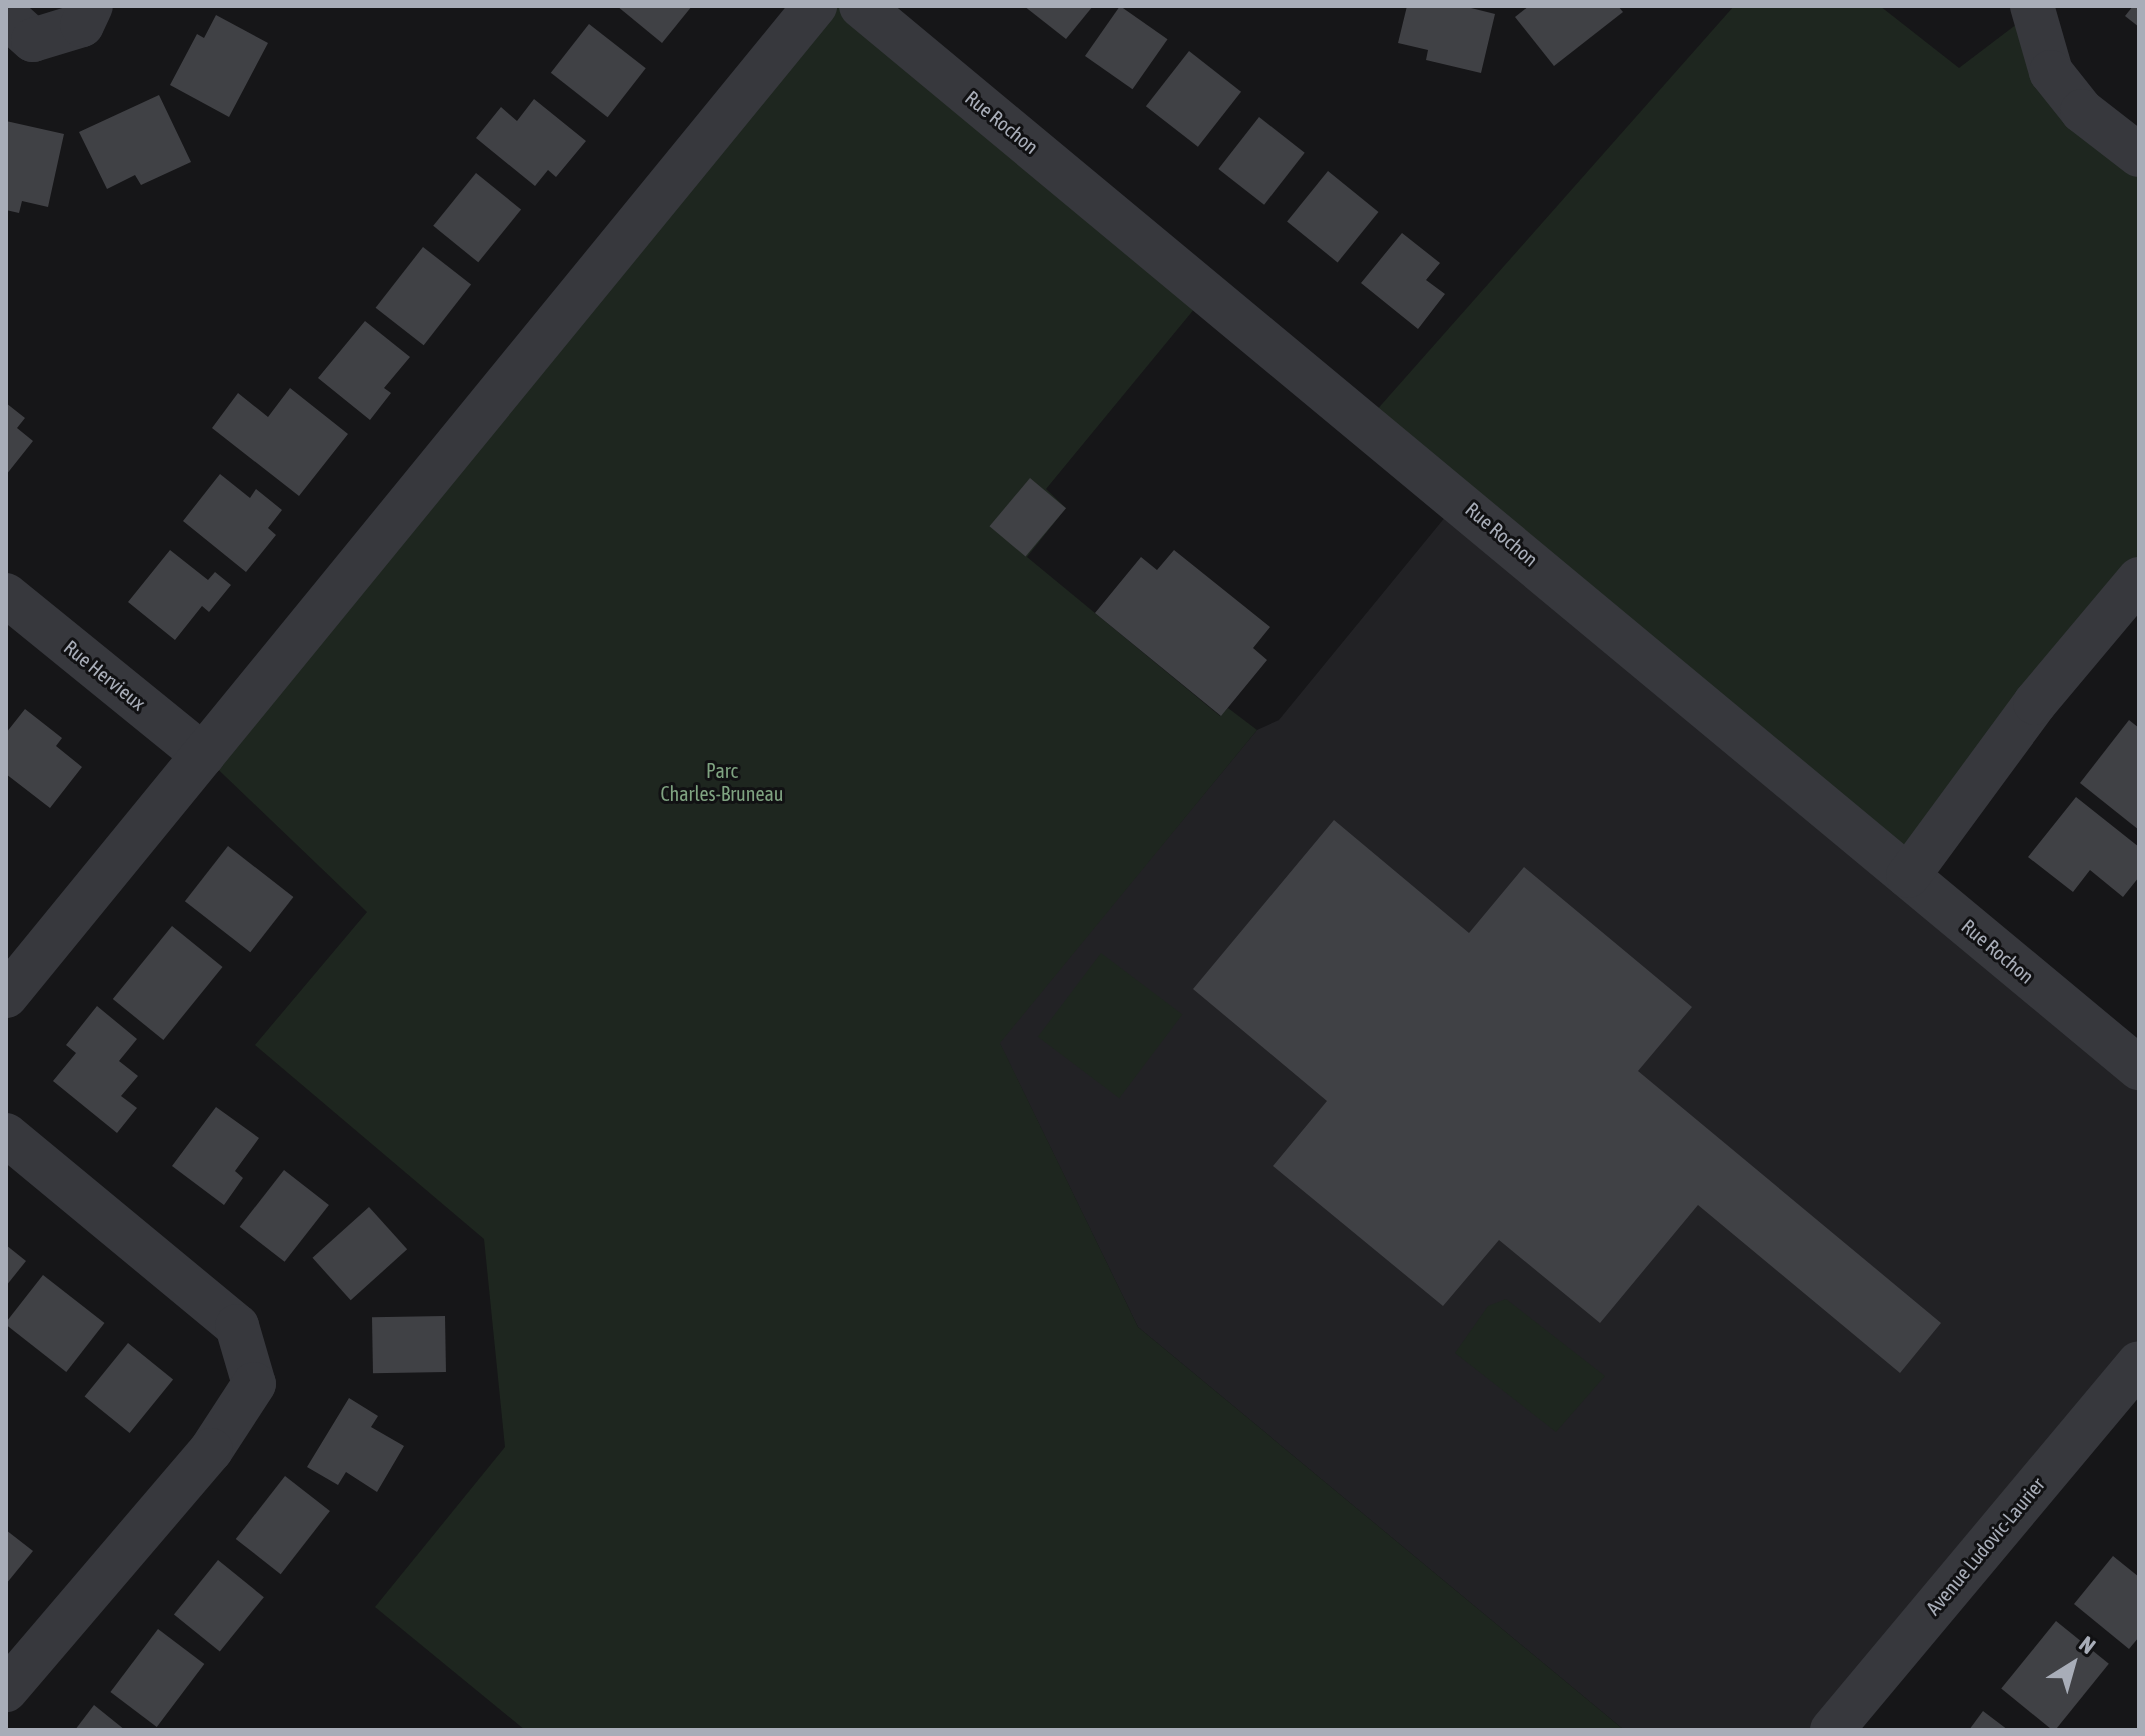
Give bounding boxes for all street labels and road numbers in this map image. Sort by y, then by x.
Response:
street label: Rue Rochon [961,85,1043,159]
street label: Rue Rochon [1461,497,1543,571]
street label: Rue Hervieux [59,635,151,715]
street label: Rue Rochon [1957,914,2039,988]
street label: Avenue Ludovic-Laurier [1921,1473,2049,1619]

